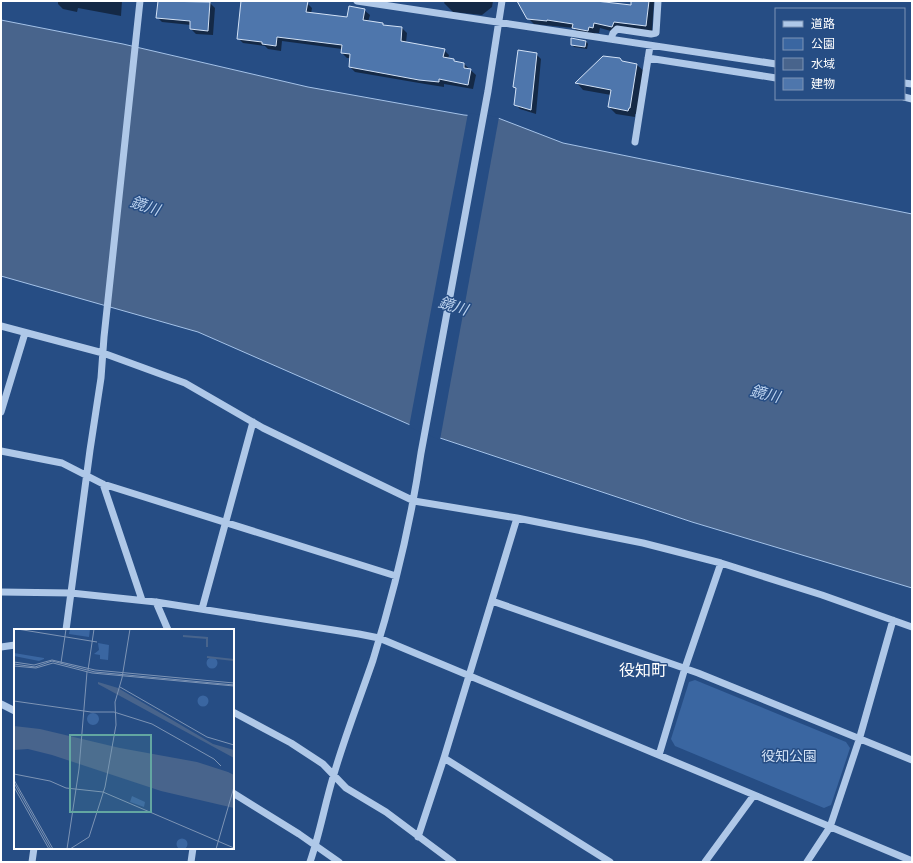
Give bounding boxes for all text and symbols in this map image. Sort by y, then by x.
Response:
legend [775,8,905,100]
text: 道路 [811,15,835,32]
text: 公園 [811,35,835,52]
text: 水域 [811,55,835,72]
text: 建物 [811,75,835,92]
water label: 鏡川 [128,191,165,220]
water label: 鏡川 [436,291,472,320]
water label: 鏡川 [748,380,784,407]
inset map [14,629,234,849]
district label: 役知町 [619,659,667,681]
park label: 役知公園 [761,746,817,765]

